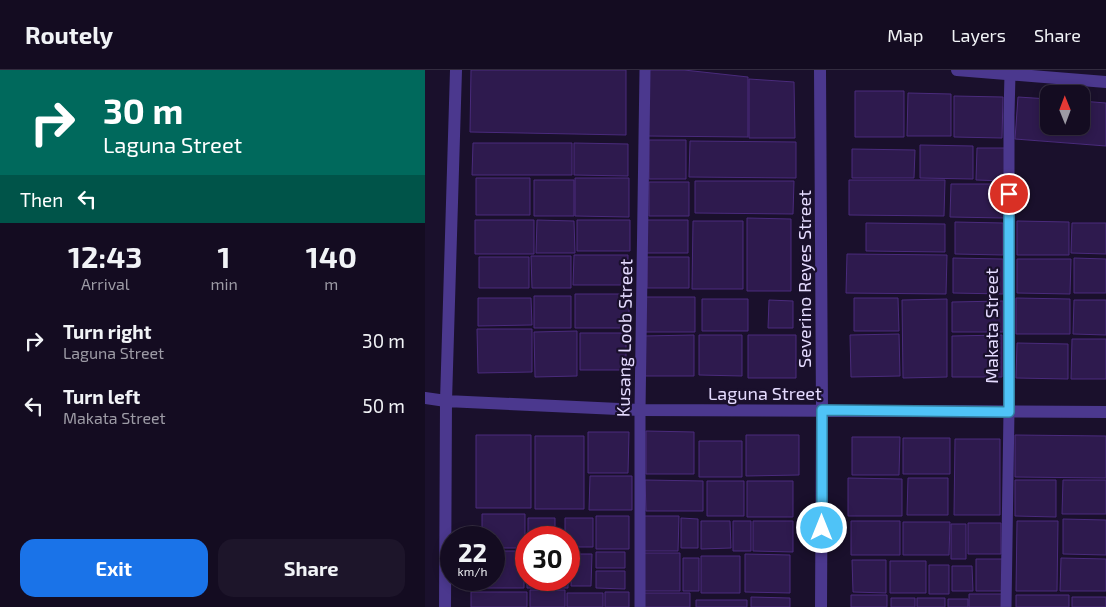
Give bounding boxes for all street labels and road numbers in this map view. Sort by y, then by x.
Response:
street label: Severino Reyes Street [793,190,815,368]
street label: Kusang Loob Street [612,259,636,417]
street label: Makata Street [980,268,1002,384]
street label: Laguna Street [708,382,822,404]

